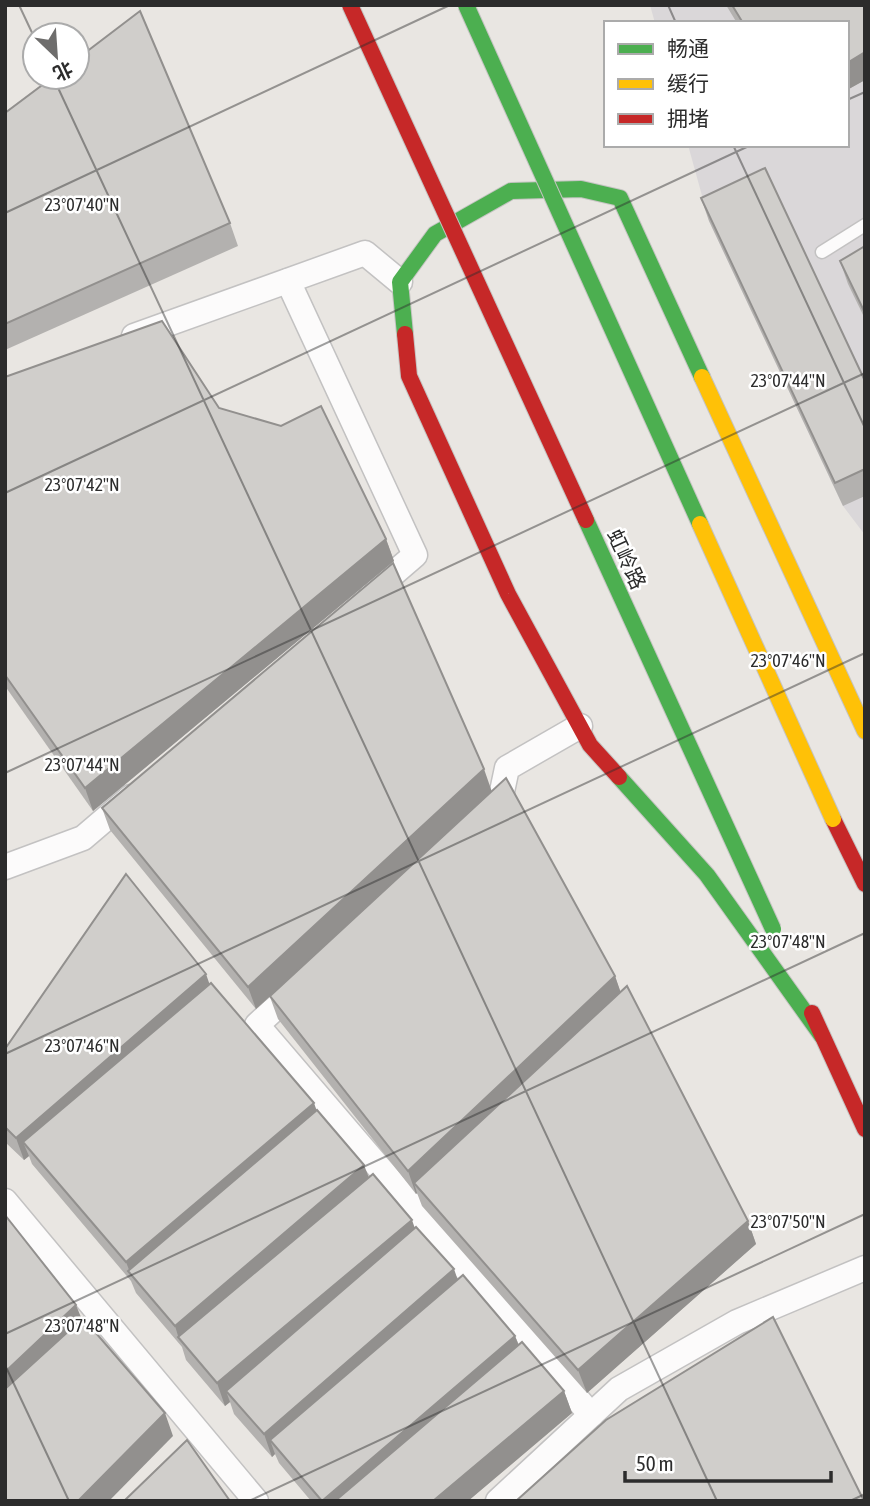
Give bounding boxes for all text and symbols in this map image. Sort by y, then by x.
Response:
north arrow [21,21,91,91]
legend [604,21,849,147]
text: 畅通 [667,36,709,60]
text: 北 [50,57,76,85]
text: 缓行 [667,71,709,95]
text: 拥堵 [667,106,709,130]
text: 23°07'40"N [44,194,120,215]
text: 23°07'44"N [750,370,826,391]
text: 23°07'42"N [44,474,120,495]
street label: 虹岭路 [603,525,651,593]
text: 23°07'46"N [750,650,826,671]
text: 23°07'44"N [44,754,120,775]
text: 23°07'48"N [750,931,826,952]
text: 23°07'46"N [44,1035,120,1056]
text: 23°07'50"N [750,1211,826,1232]
text: 23°07'48"N [44,1315,120,1336]
scale bar [625,1440,832,1484]
text: 50 m [636,1451,674,1475]

